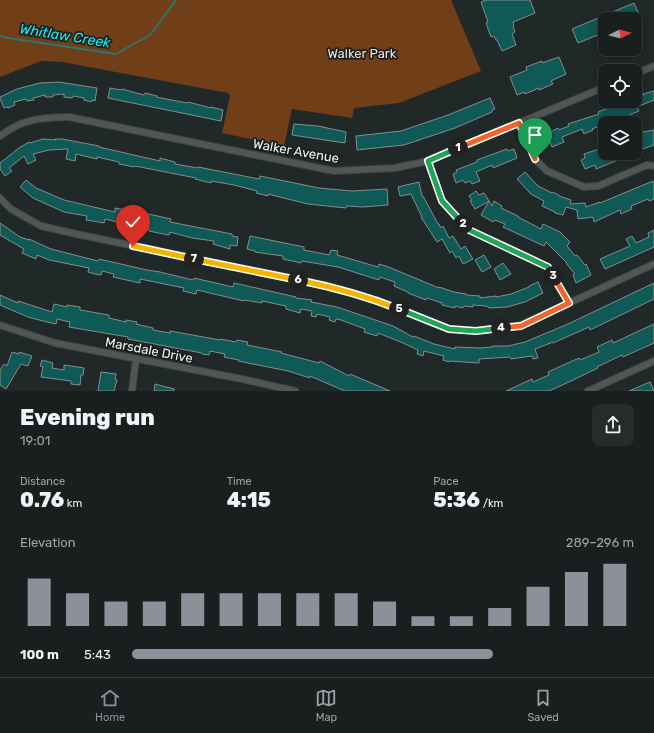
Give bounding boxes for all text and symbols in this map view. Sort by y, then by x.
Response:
north arrow [598,12,642,56]
map controls [598,12,642,160]
water label: Whitlaw Creek [18,20,112,52]
park label: Walker Park [327,46,397,61]
button: locate [598,64,642,108]
button: layers [598,116,642,160]
pin [518,118,552,159]
icon: arrive [524,124,546,146]
street label: Walker Avenue [252,136,340,166]
pin: 1 [448,138,468,158]
text: 1 [455,141,461,154]
pin [116,205,150,246]
icon: check [122,211,144,233]
pin: 2 [453,214,473,234]
text: 2 [459,217,467,230]
pin: 7 [184,249,204,269]
text: 7 [191,252,197,265]
pin: 3 [543,266,563,286]
text: 3 [549,269,557,282]
pin: 6 [288,270,308,290]
text: 6 [294,273,302,286]
pin: 5 [389,299,409,319]
text: 5 [395,302,403,315]
pin: 4 [491,318,511,338]
text: 4 [497,321,505,334]
street label: Marsdale Drive [104,334,194,366]
text: Evening run [20,404,155,431]
button: share [592,404,634,446]
text: 19:01 [20,433,50,448]
text: Distance [20,475,65,488]
text: Time [227,475,252,488]
text: Pace [433,475,459,488]
text: 0.76 [20,488,64,512]
text: 4:15 [227,488,271,512]
text: 5:36 [433,488,480,512]
text: km [64,497,82,510]
text: /km [480,497,503,510]
text: Elevation [20,535,76,550]
text: 289–296 m [566,535,634,550]
text: 100 m [20,647,59,662]
text: 5:43 [84,647,111,662]
tab: Home [95,687,125,724]
tab: Map [315,687,337,724]
tab: Saved [528,687,559,724]

